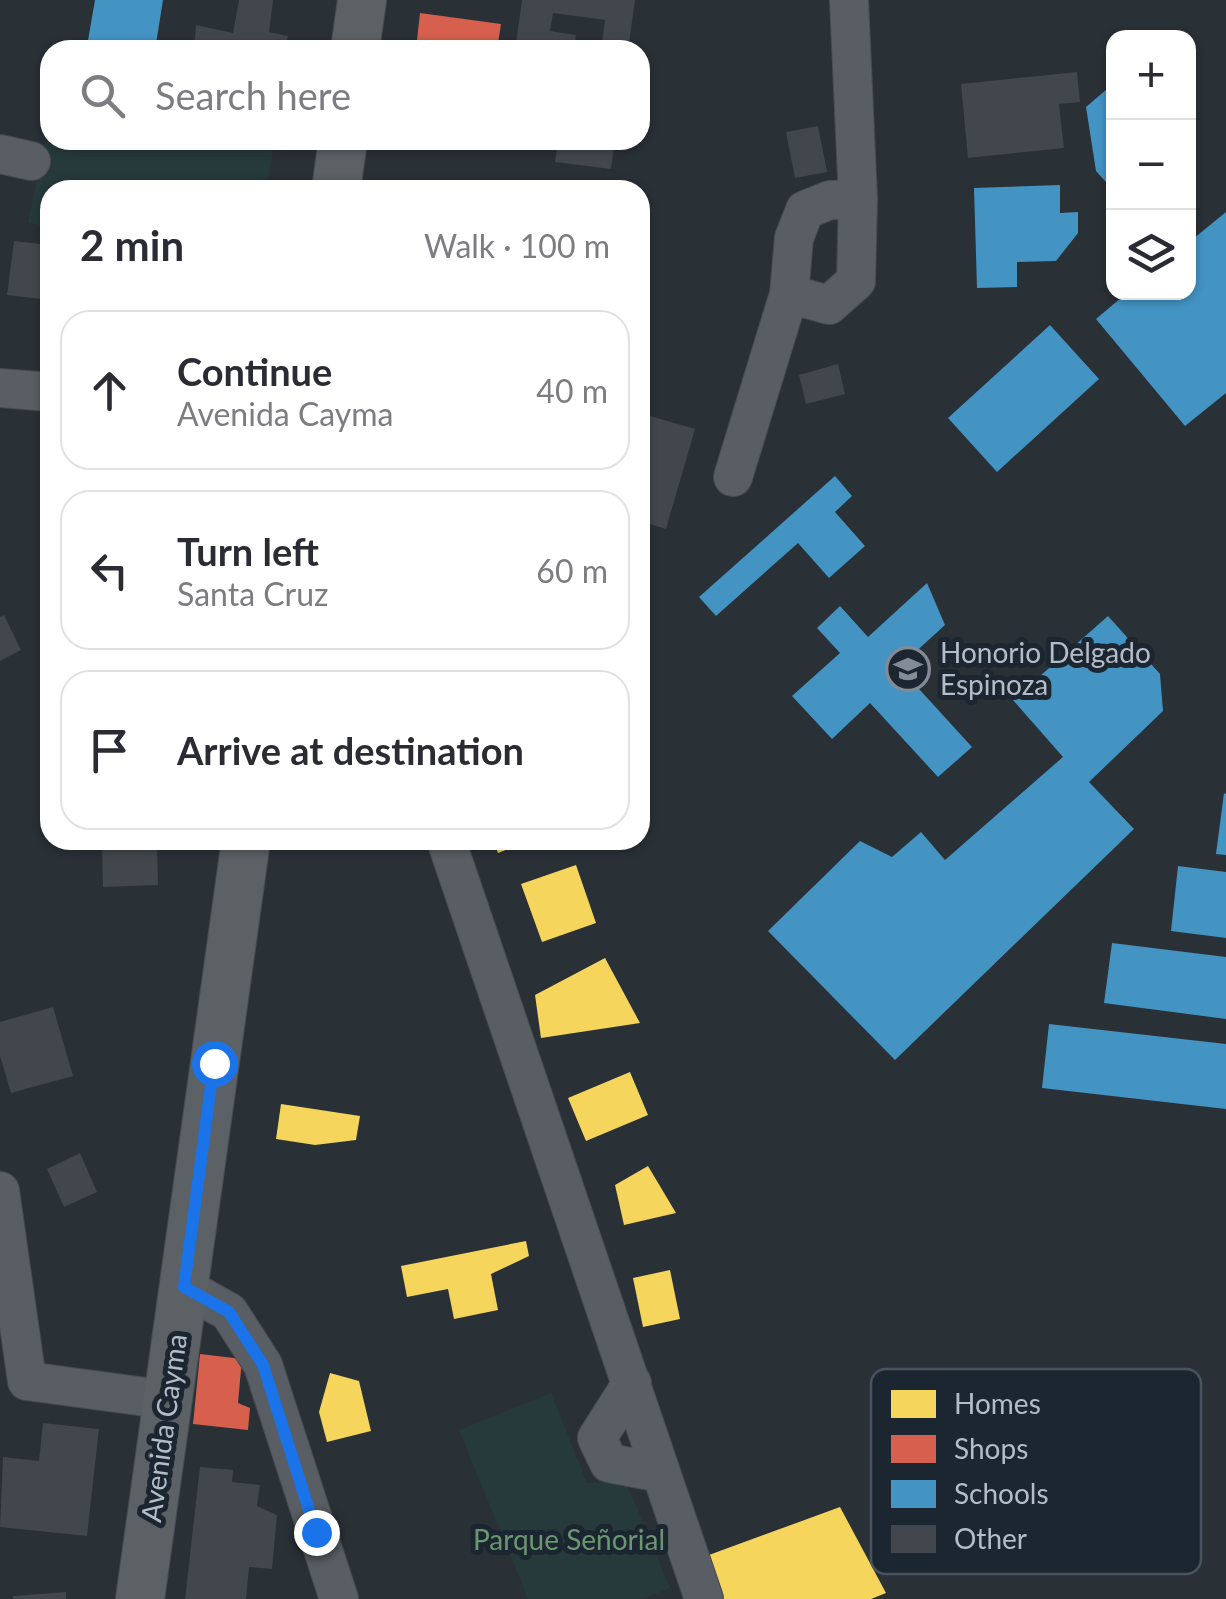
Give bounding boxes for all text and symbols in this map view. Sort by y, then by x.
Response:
map controls [1106,30,1196,300]
button: + [1106,30,1196,120]
search box [40,40,650,150]
icon: search [75,68,130,123]
text: Search here [155,72,351,118]
button: − [1106,120,1196,210]
button: layers [1106,210,1196,300]
text: 2 min [80,220,184,270]
text: Walk · 100 m [424,226,610,265]
text: Continue [177,348,332,394]
icon: ahead [82,363,137,418]
text: 40 m [536,371,608,410]
text: Avenida Cayma [177,394,394,433]
text: Turn left [177,528,319,574]
icon: left [82,543,137,598]
text: 60 m [536,551,608,590]
text: Santa Cruz [177,574,328,613]
place label: Honorio Delgado Espinoza [940,635,1151,701]
school or university icon: Honorio Delgado Espinoza [885,646,931,692]
icon: arrive [82,723,137,778]
text: Arrive at destination [177,727,524,773]
route start [192,1041,238,1087]
street label: Avenida Cayma [133,1332,193,1524]
legend [871,1369,1201,1574]
text: Homes [954,1386,1041,1420]
text: Shops [954,1431,1028,1465]
text: Schools [954,1476,1049,1510]
route end [294,1510,340,1556]
text: Other [954,1521,1027,1555]
park label: Parque Señorial [473,1522,665,1556]

